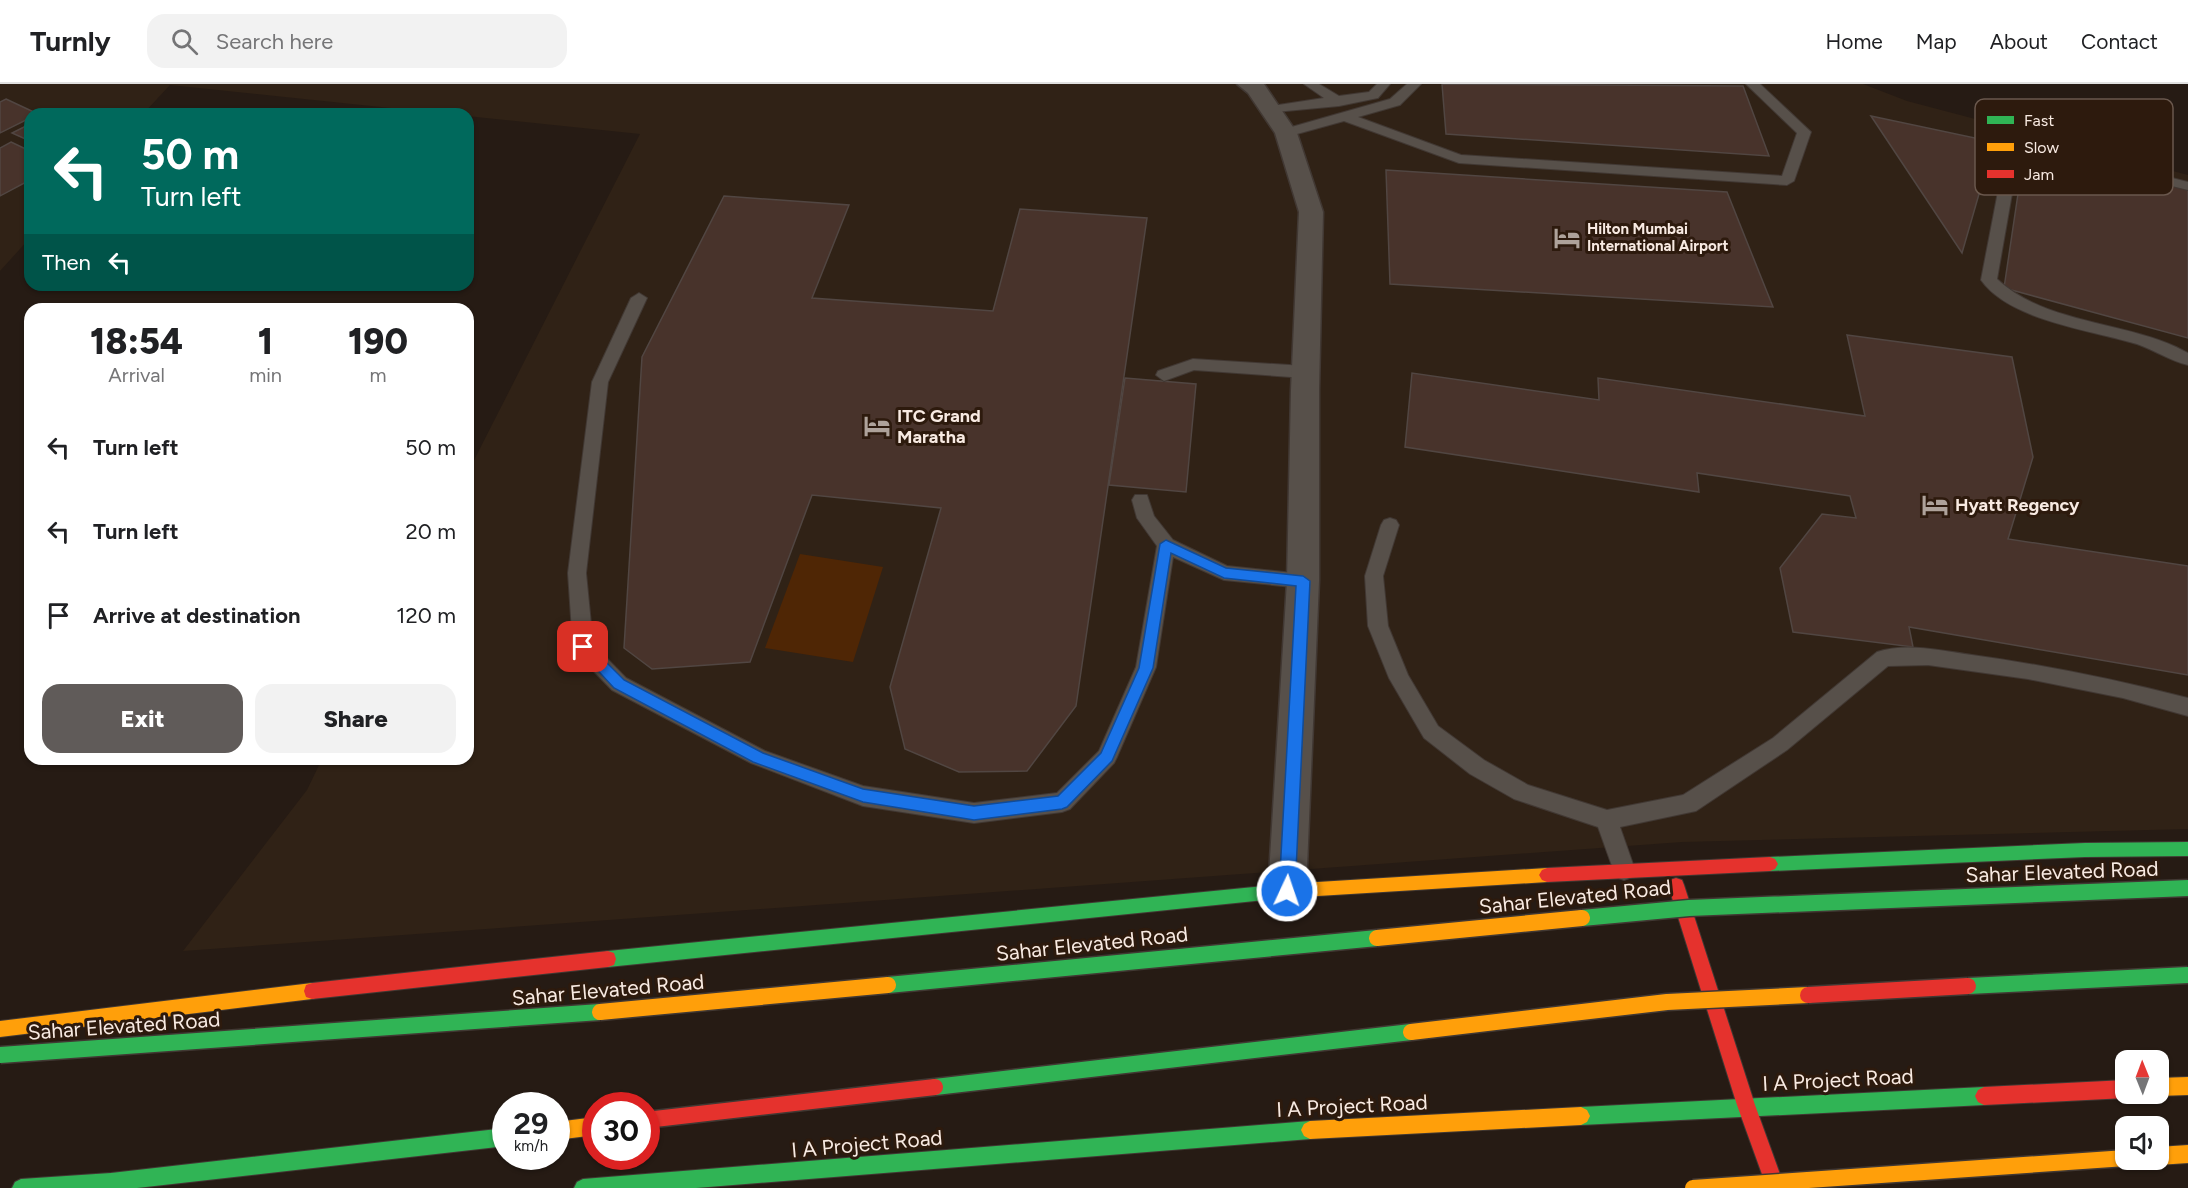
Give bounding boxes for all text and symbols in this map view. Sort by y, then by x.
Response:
search box [147,14,567,68]
text: Turnly [30,24,111,58]
icon: search [168,25,201,58]
text: Search here [216,28,333,55]
text: Home [1826,29,1883,54]
text: Map [1916,29,1957,54]
text: About [1990,29,2048,54]
text: Contact [2081,29,2158,54]
legend [1975,99,2173,195]
text: Fast [2024,111,2054,130]
text: 50 m [141,129,239,180]
icon: left [42,132,120,210]
text: Slow [2024,138,2059,157]
text: Jam [2024,165,2054,184]
text: Turn left [141,180,241,213]
place label: Hilton Mumbai International Airport [1587,220,1728,255]
hotel icon: Hilton Mumbai International Airport [1552,223,1582,253]
icon: left [103,246,136,279]
text: Then [42,249,91,276]
text: 18:54 [90,320,183,363]
text: 1 [258,320,273,363]
text: 190 [348,320,408,363]
text: Arrival [108,363,165,387]
text: min [249,363,282,387]
text: m [369,363,386,387]
place label: ITC Grand Maratha [897,405,981,448]
hotel icon: ITC Grand Maratha [862,411,892,441]
icon: left [42,431,75,464]
text: Turn left [93,434,179,461]
text: 50 m [405,434,456,461]
hotel icon: Hyatt Regency [1920,490,1950,520]
place label: Hyatt Regency [1955,494,2080,516]
icon: left [42,515,75,548]
text: Turn left [93,518,179,545]
text: 20 m [405,518,456,545]
icon: arrive [42,599,75,632]
text: Arrive at destination [93,602,301,629]
text: 120 m [396,602,456,629]
pin [557,621,608,672]
icon: arrive [566,630,599,663]
button: Exit [42,684,243,753]
button: Share [255,684,456,753]
street label: Sahar Elevated Road [1965,856,2159,887]
position arrow [1255,859,1319,923]
street label: Sahar Elevated Road [1478,874,1672,919]
street label: Sahar Elevated Road [995,921,1189,966]
street label: Sahar Elevated Road [511,969,705,1010]
street label: Sahar Elevated Road [27,1006,221,1045]
north arrow [2115,1050,2169,1104]
map controls [2115,1050,2169,1170]
street label: I A Project Road [1762,1063,1914,1096]
street label: I A Project Road [1276,1089,1428,1122]
speed limit sign: 30 [582,1092,660,1170]
text: 29 [514,1105,548,1142]
button: sound [2115,1116,2169,1170]
street label: I A Project Road [790,1124,944,1163]
text: km/h [514,1137,548,1155]

